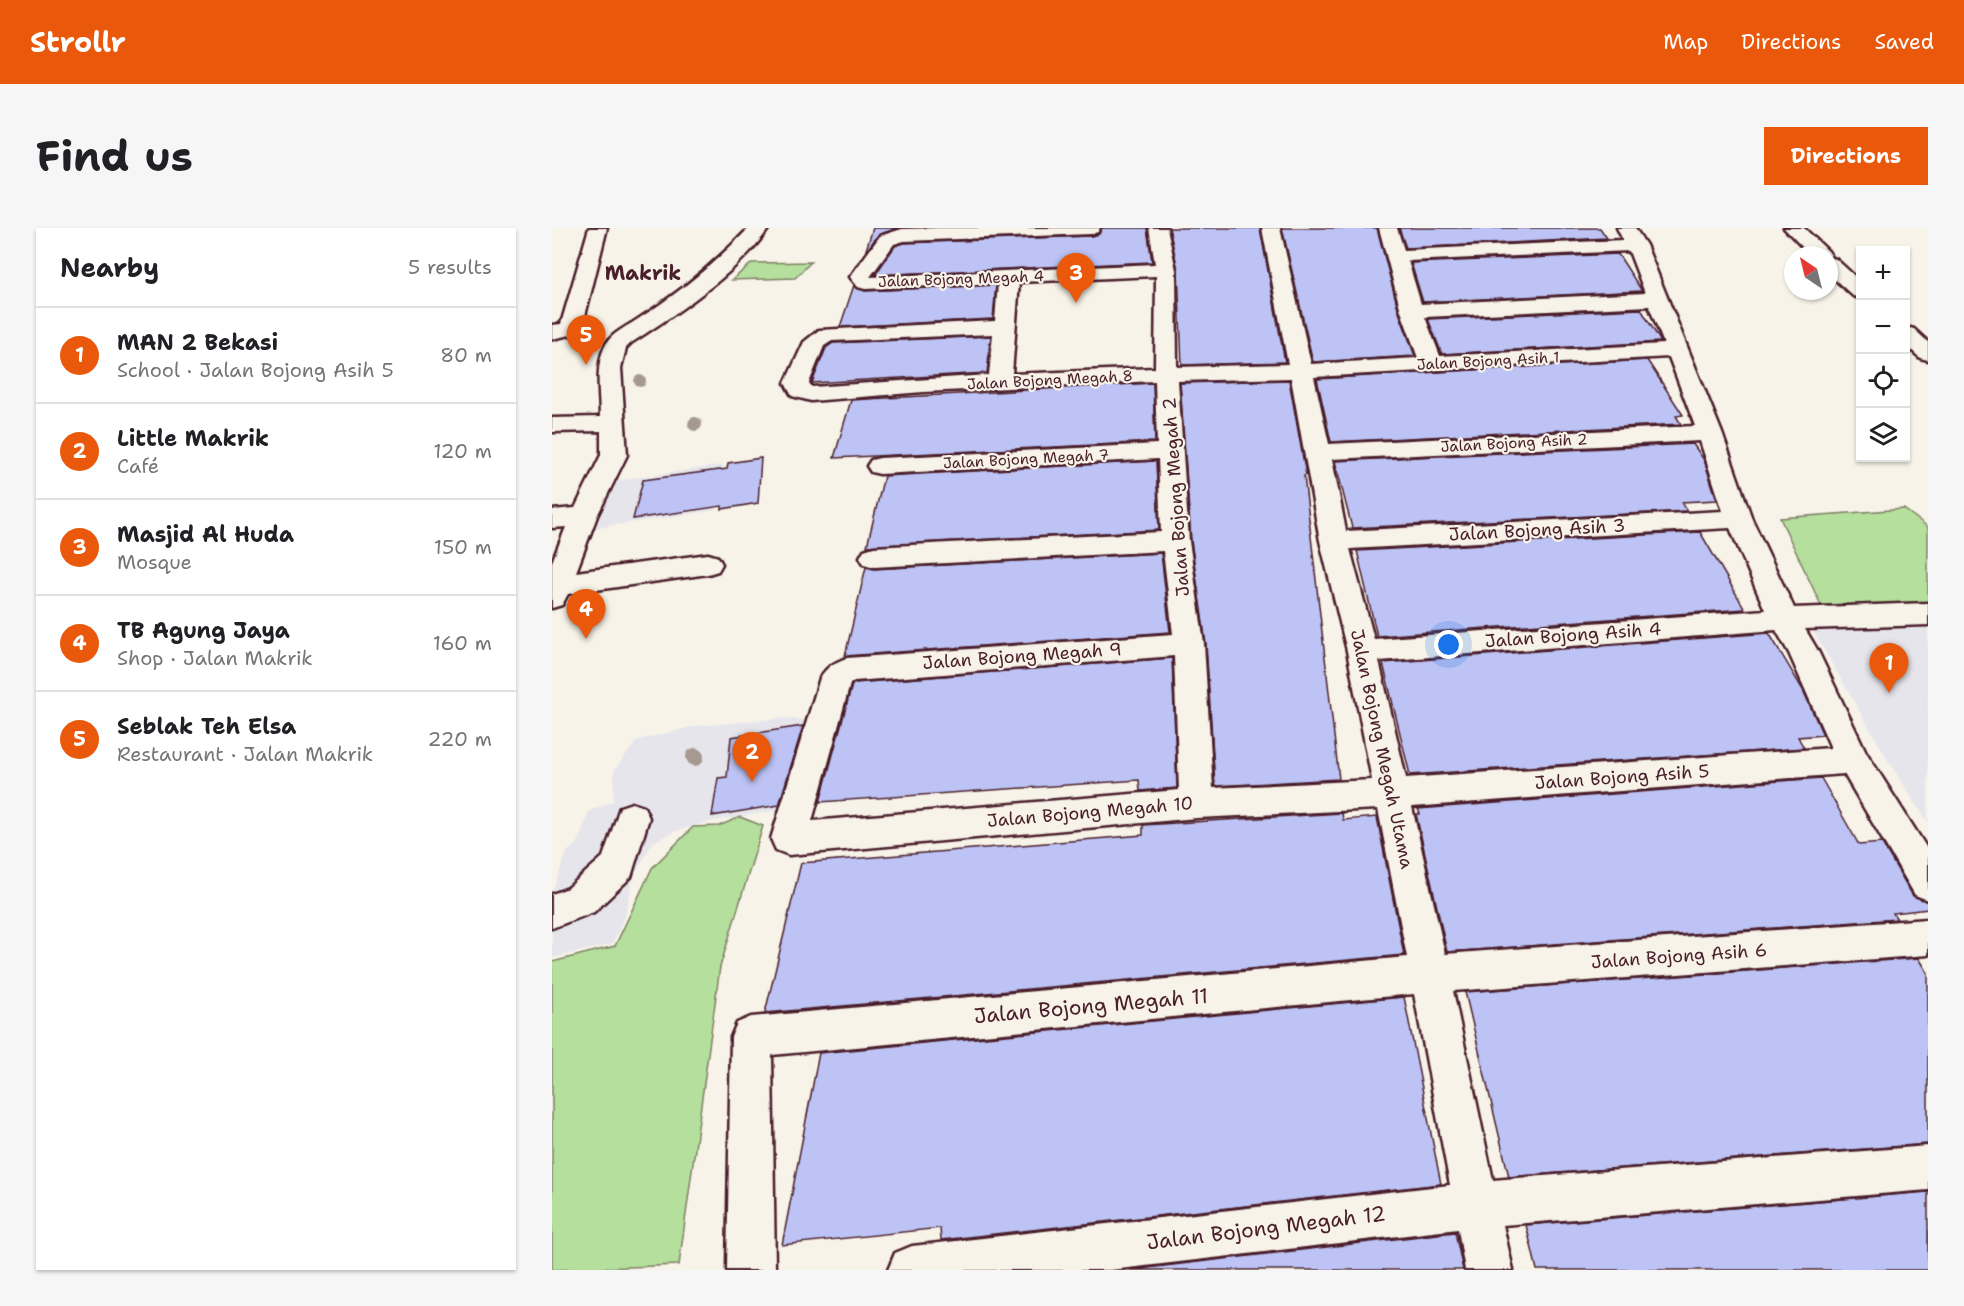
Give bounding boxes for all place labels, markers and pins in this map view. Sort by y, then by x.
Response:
pin: 3 [1056,254,1096,303]
pin: 5 [567,316,606,365]
pin: 4 [567,590,606,639]
pin: 1 [1870,644,1908,693]
pin: 2 [732,732,772,782]

